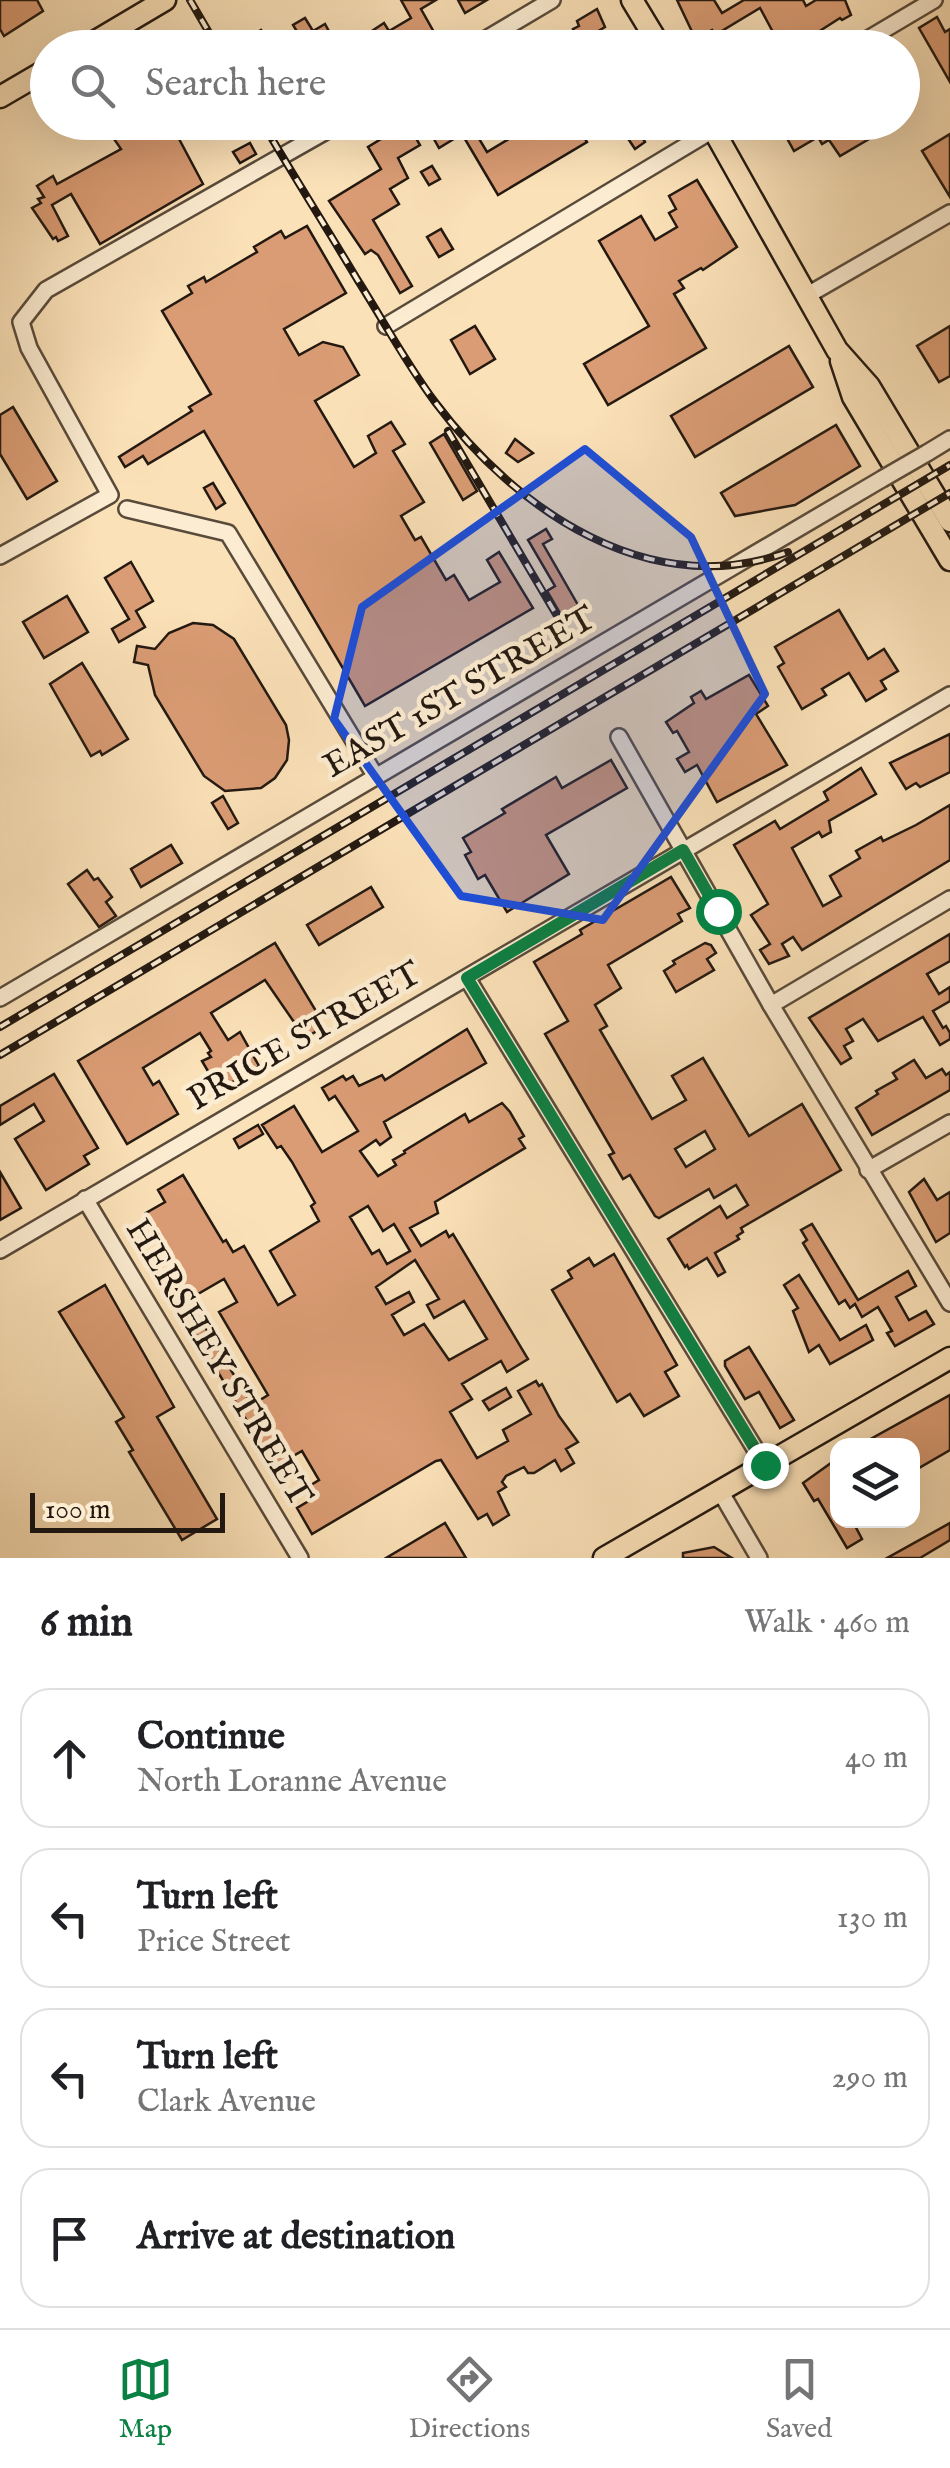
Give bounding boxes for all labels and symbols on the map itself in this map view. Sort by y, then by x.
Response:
street label: EAST 1ST STREET [316,597,605,789]
route start [696,889,742,935]
street label: PRICE STREET [180,952,430,1122]
street label: HERSHEY STREET [114,1211,322,1516]
route end [743,1443,789,1489]
scale bar [30,1488,225,1532]

